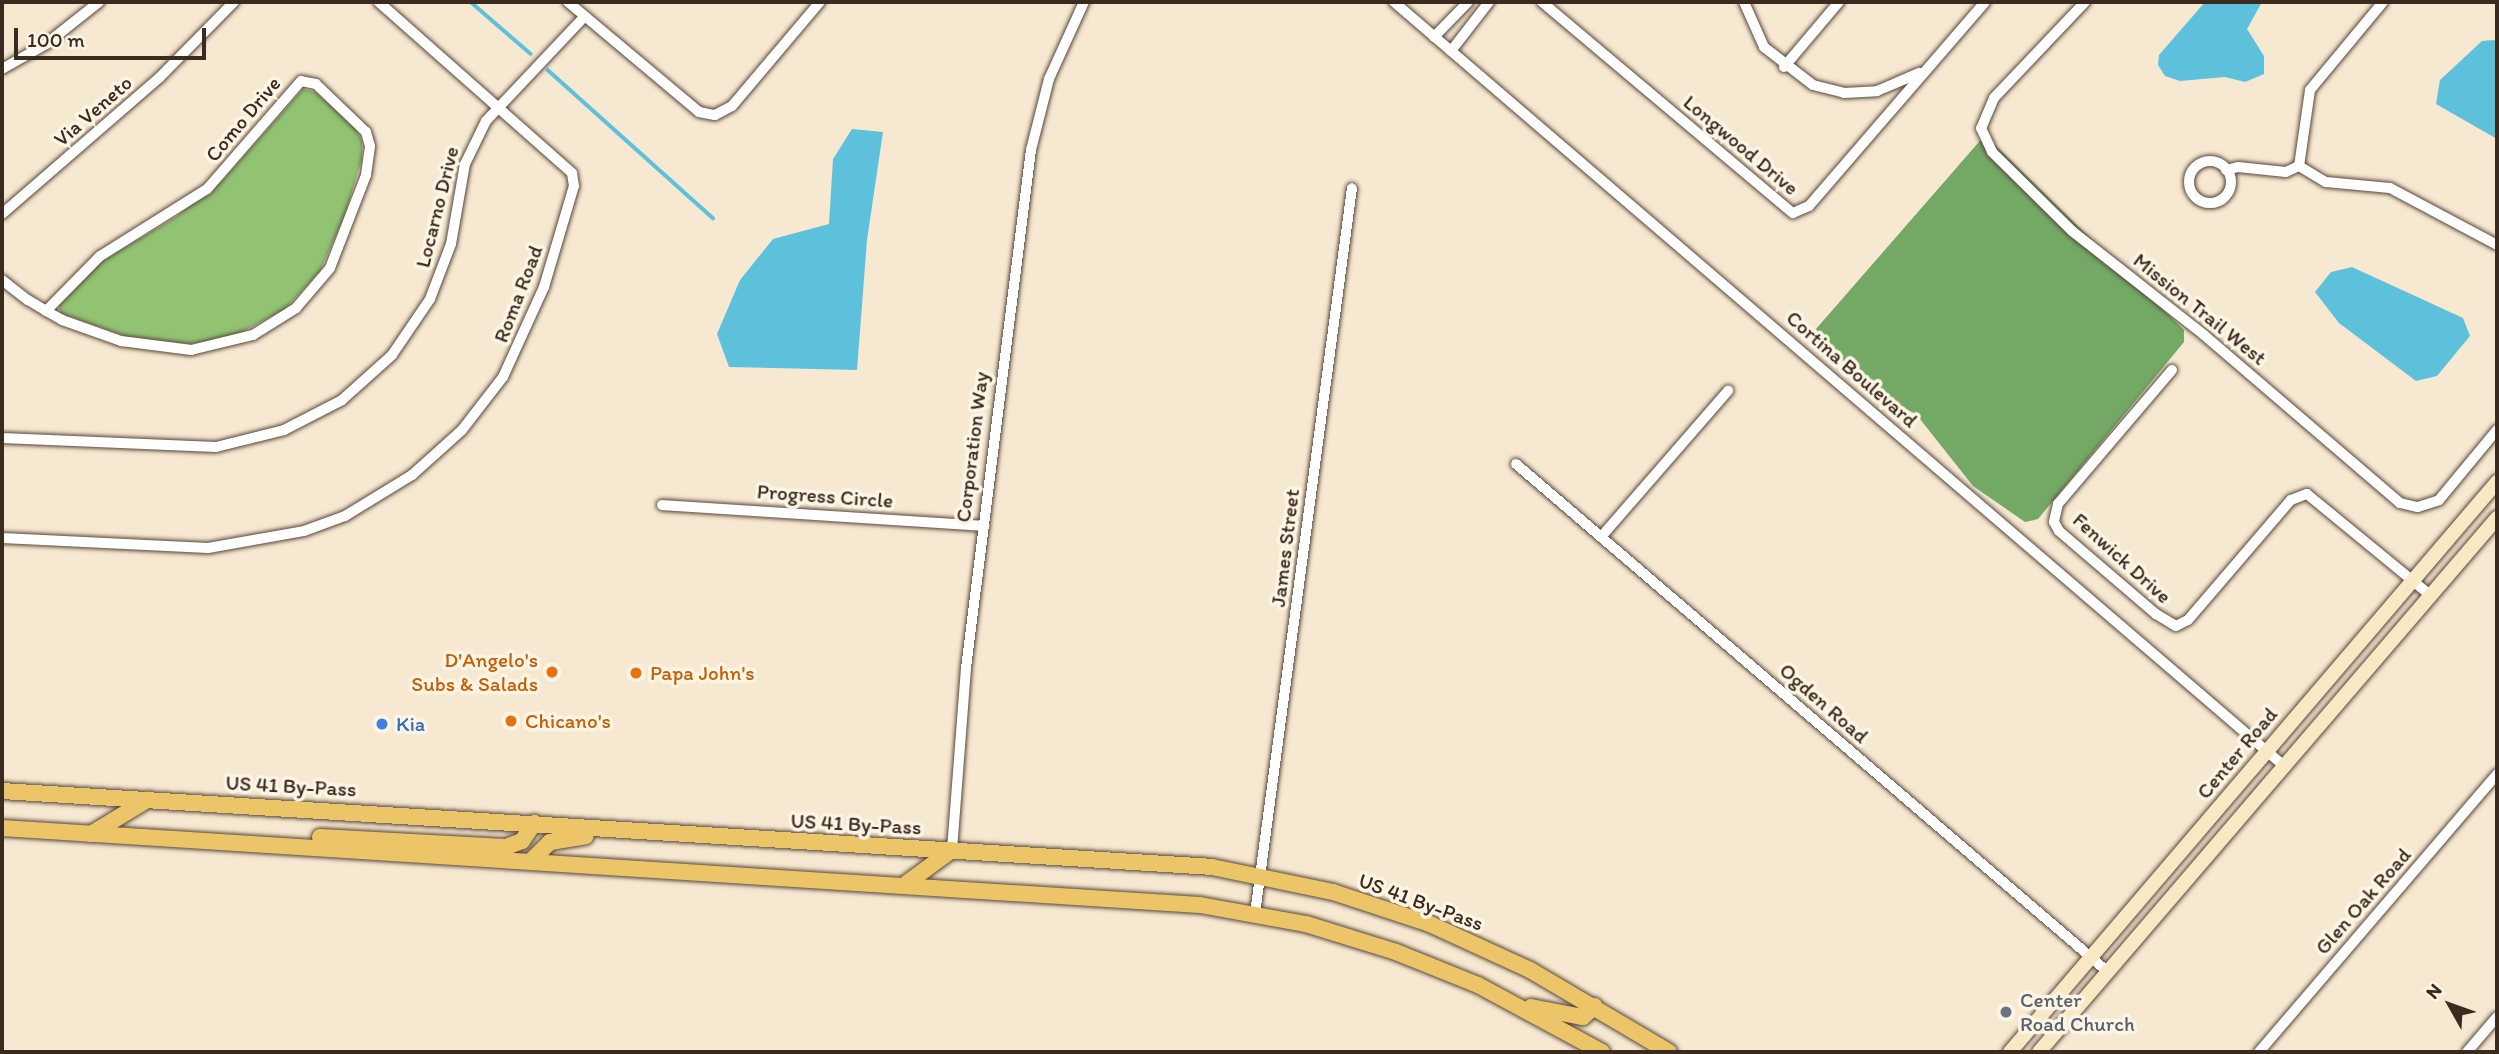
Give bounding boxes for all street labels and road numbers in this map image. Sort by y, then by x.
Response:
street label: Via Veneto [49,70,137,152]
street label: Como Drive [200,71,286,167]
street label: Longwood Drive [1678,89,1804,201]
street label: Locarno Drive [410,144,464,270]
street label: Roma Road [488,242,548,346]
street label: Mission Trail West [2129,248,2271,370]
street label: Cortina Boulevard [1781,305,1923,433]
street label: Corporation Way [950,371,994,523]
street label: Progress Circle [756,479,894,513]
street label: James Street [1265,488,1305,608]
street label: Fenwick Drive [2067,507,2177,609]
street label: Ogden Road [1775,658,1873,748]
street label: Center Road [2192,702,2282,804]
street label: US 41 By-Pass [225,770,357,802]
street label: US 41 By-Pass [790,808,922,840]
street label: Glen Oak Road [2310,842,2416,960]
street label: US 41 By-Pass [1355,868,1487,936]

